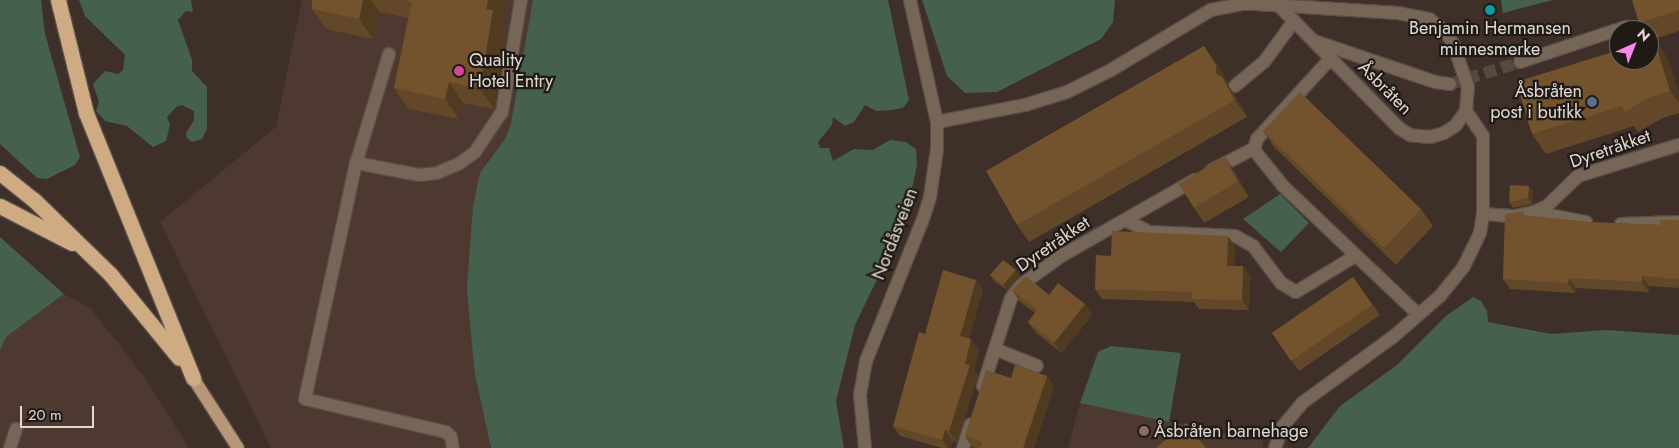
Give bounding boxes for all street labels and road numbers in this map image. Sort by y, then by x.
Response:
street label: Åsbråten [1354,57,1416,119]
street label: Dyretråkket [1567,125,1653,173]
street label: Nordåsveien [868,185,922,283]
street label: Dyretråkket [1012,212,1094,276]

